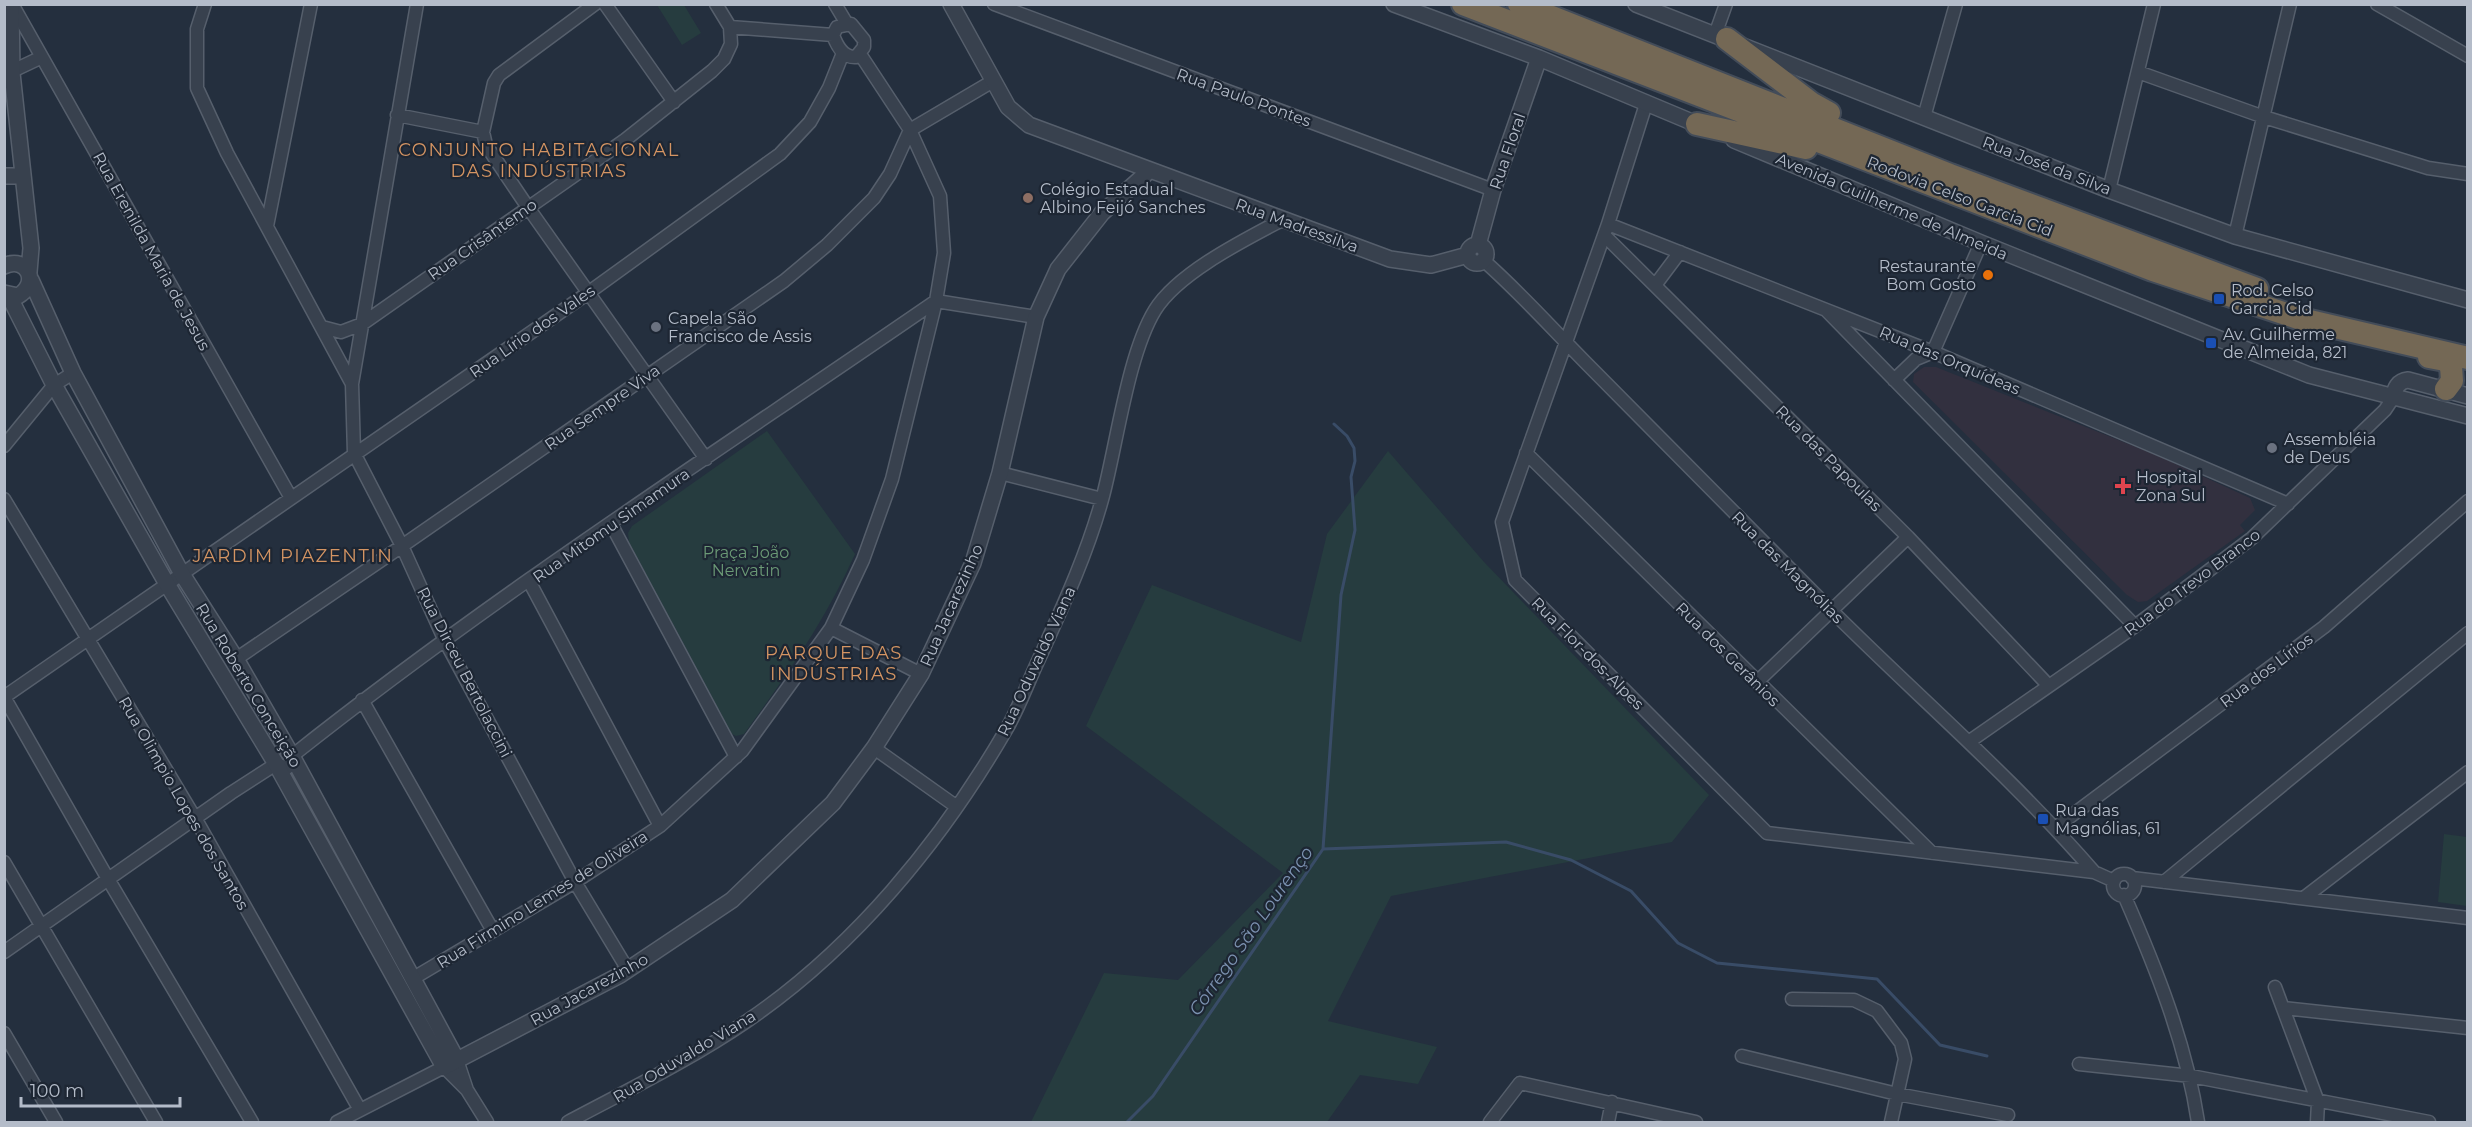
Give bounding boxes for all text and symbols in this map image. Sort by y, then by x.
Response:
street label: Rua Paulo Pontes [1174,64,1314,131]
street label: Rua Floral [1485,110,1529,192]
street label: Rua José da Silva [1980,132,2114,199]
district label: CONJUNTO HABITACIONAL DAS INDÚSTRIAS [398,139,680,182]
street label: Rua Erenilda Maria de Jesus [89,149,214,354]
street label: Avenida Guilherme de Almeida [1773,149,2010,264]
street label: Rodovia Celso Garcia Cid [1864,152,2055,241]
place label: Colégio Estadual Albino Feijó Sanches [1040,180,1206,217]
marker: Colégio Estadual Albino Feijó Sanches [1021,191,1035,205]
street label: Rua Madressilva [1233,194,1361,257]
street label: Rua Crisântemo [424,195,541,284]
place label: Restaurante Bom Gosto [1879,257,1976,294]
marker: Restaurante Bom Gosto [1981,268,1995,282]
street label: Rua Lírio dos Vales [466,281,599,382]
place label: Rod. Celso Garcia Cid [2231,281,2314,318]
marker: Rod. Celso Garcia Cid [2212,292,2226,306]
place label: Capela São Francisco de Assis [668,309,812,346]
marker: Capela São Francisco de Assis [649,320,663,334]
street label: Rua das Orquídeas [1876,322,2023,399]
place label: Av. Guilherme de Almeida, 821 [2223,325,2347,362]
marker: Av. Guilherme de Almeida, 821 [2204,336,2218,350]
street label: Rua Sempre Viva [541,361,664,454]
street label: Rua das Papoulas [1772,401,1886,515]
place label: Assembléia de Deus [2284,430,2376,467]
marker: Assembléia de Deus [2265,441,2279,455]
street label: Rua Mitomu Simamura [529,464,693,587]
place label: Hospital Zona Sul [2136,468,2206,505]
marker: Hospital Zona Sul [2114,477,2132,495]
street label: Rua das Magnólias [1728,507,1848,627]
street label: Rua do Trevo Branco [2121,525,2264,640]
street label: Rua Jacarezinho [916,541,987,669]
park label: Praça João Nervatin [703,543,789,580]
district label: JARDIM PIAZENTIN [192,545,393,567]
street label: Rua Oduvaldo Viana [993,583,1080,739]
street label: Rua Dirceu Bertolaccini [413,584,516,761]
street label: Rua Flor-dos-Alpes [1527,593,1648,714]
street label: Rua dos Gerânios [1672,598,1784,710]
street label: Rua Roberto Conceição [192,600,305,771]
street label: Rua dos Lírios [2216,629,2316,711]
district label: PARQUE DAS INDÚSTRIAS [765,642,903,685]
street label: Rua Olimpio Lopes dos Santos [115,693,253,913]
place label: Rua das Magnólias, 61 [2055,801,2161,838]
marker: Rua das Magnólias, 61 [2036,812,2050,826]
street label: Rua Firmino Lemes de Oliveira [433,826,651,972]
water label: Córrego São Lourenço [1184,842,1318,1020]
street label: Rua Jacarezinho [527,949,651,1030]
street label: Rua Oduvaldo Viana [609,1006,759,1107]
scale bar [21,1070,180,1108]
text: 100 m [30,1080,84,1102]

